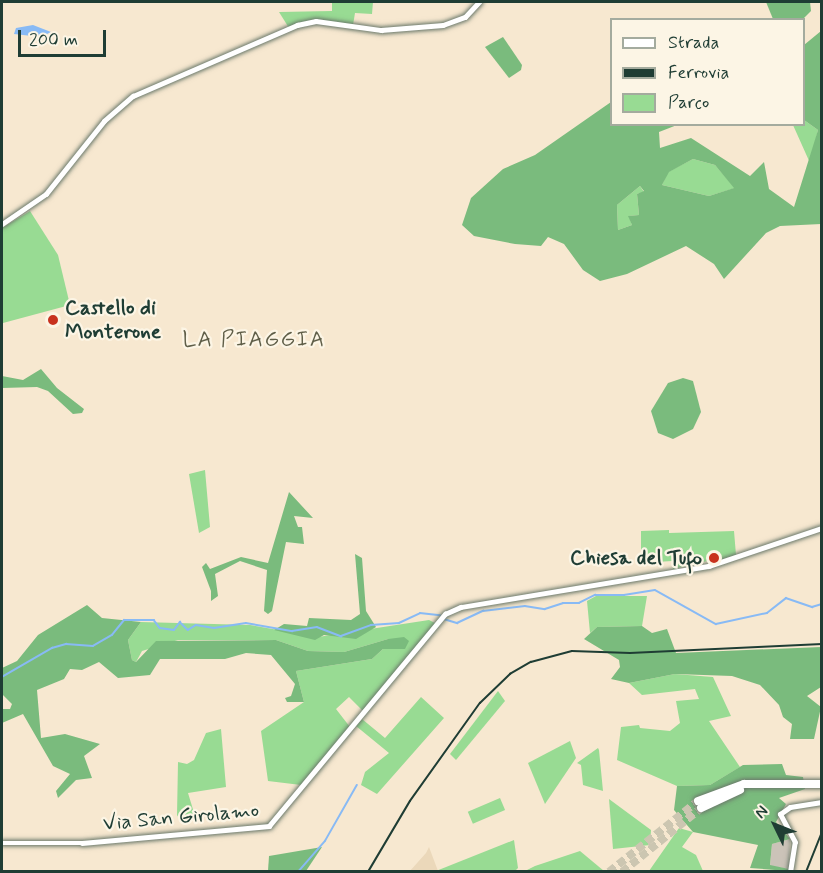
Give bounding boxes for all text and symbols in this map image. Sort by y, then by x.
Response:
scale bar [21,18,110,56]
legend [610,18,805,126]
text: 200 m [29,28,78,52]
text: Strada [668,31,719,55]
text: Ferrovia [668,61,729,85]
text: Parco [668,91,709,115]
place label: Castello di Monterone [65,295,161,345]
marker: Castello di Monterone [46,313,60,327]
district label: LA PIAGGIA [185,328,323,354]
place label: Chiesa del Tufo [570,545,702,571]
marker: Chiesa del Tufo [707,551,721,565]
north arrow [745,795,805,855]
street label: Via San Girolamo [103,798,259,836]
text: N [750,801,773,823]

